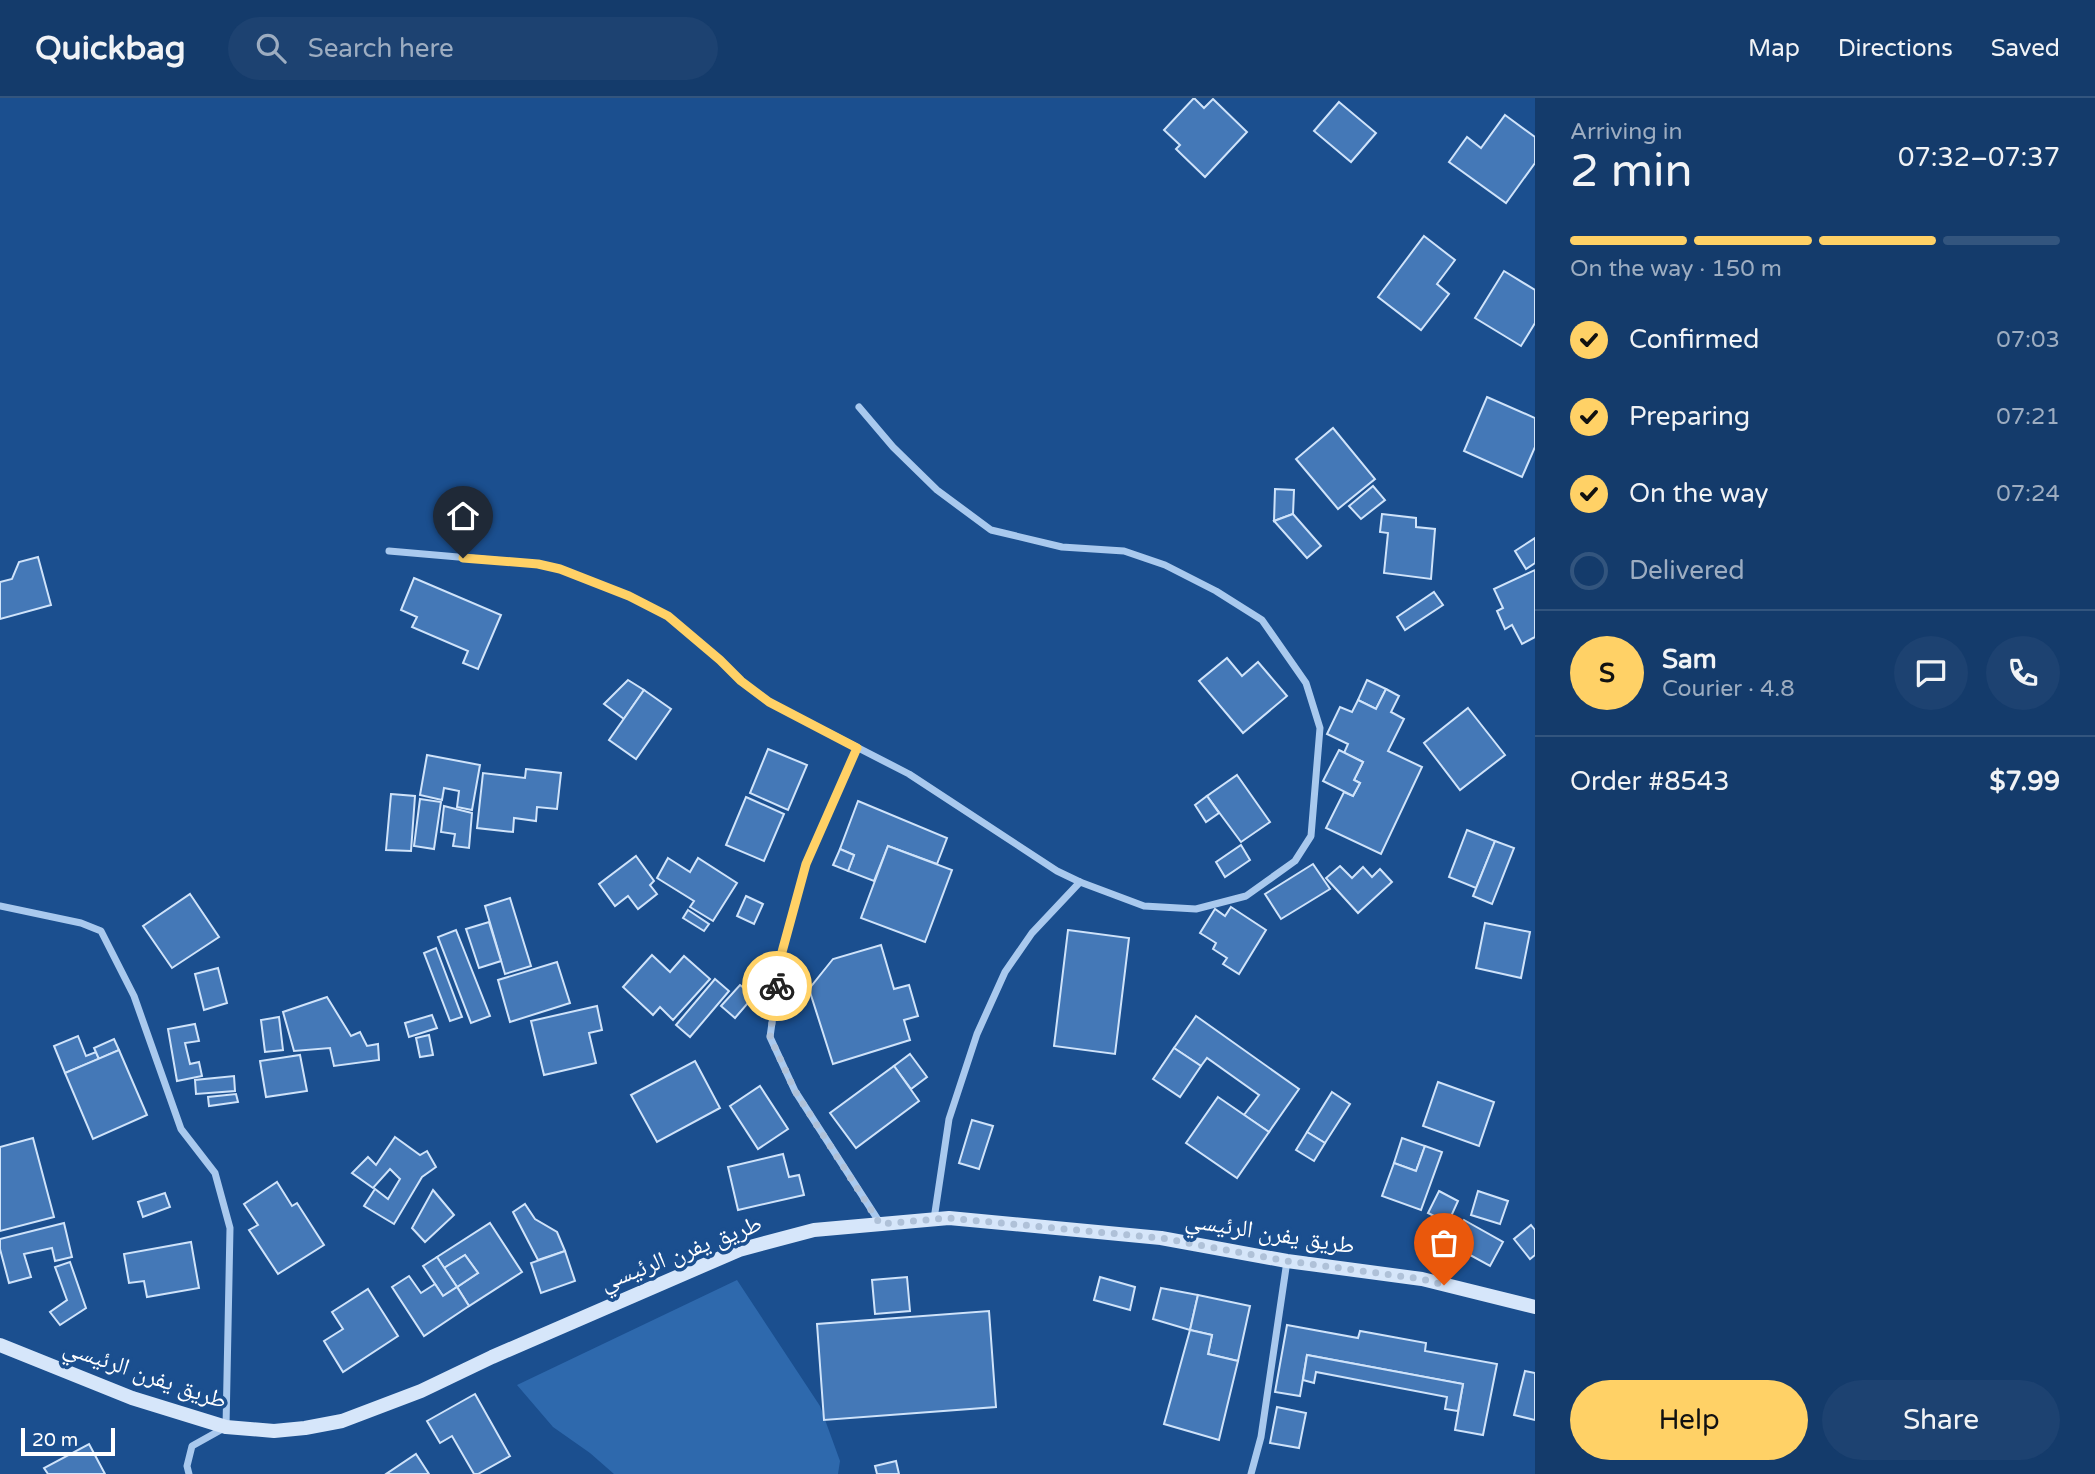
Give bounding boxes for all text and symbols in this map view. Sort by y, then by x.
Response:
search box [228,17,718,80]
text: Quickbag [35,29,186,68]
icon: search [252,29,290,67]
text: Search here [308,33,454,64]
text: Map [1748,34,1800,63]
text: Directions [1838,34,1953,63]
text: Saved [1991,34,2060,63]
text: Arriving in [1570,118,1683,146]
text: 07:32–07:37 [1898,142,2060,173]
text: 2 min [1570,144,1693,199]
text: On the way · 150 m [1570,255,1782,283]
icon: check [1570,321,1608,359]
text: Confirmed [1629,324,1759,355]
text: 07:03 [1996,326,2060,354]
icon: check [1570,398,1608,436]
text: Preparing [1629,401,1750,432]
text: 07:21 [1996,403,2060,431]
icon: check [1570,475,1608,513]
text: On the way [1629,478,1769,509]
text: 07:24 [1996,480,2060,508]
pin [433,486,493,558]
icon: home [444,497,482,535]
text: Delivered [1629,555,1745,586]
button: chat [1894,636,1968,710]
button: phone [1986,636,2060,710]
text: Sam [1662,644,1717,675]
text: S [1599,658,1615,689]
text: Courier · 4.8 [1662,675,1795,703]
text: Order #8543 [1570,766,1730,797]
text: $7.99 [1990,766,2060,797]
courier [742,951,812,1021]
icon: bike [758,967,796,1005]
street label: طريق يفرن الرئيسي [1183,1205,1357,1265]
street label: طريق يفرن الرئيسي [596,1209,768,1301]
pin [1414,1213,1474,1285]
icon: bag [1425,1224,1463,1262]
street label: طريق يفرن الرئيسي [58,1332,231,1419]
button: Help [1570,1380,1808,1460]
button: Share [1822,1380,2060,1460]
scale bar [21,1425,116,1457]
text: 20 m [32,1429,78,1451]

